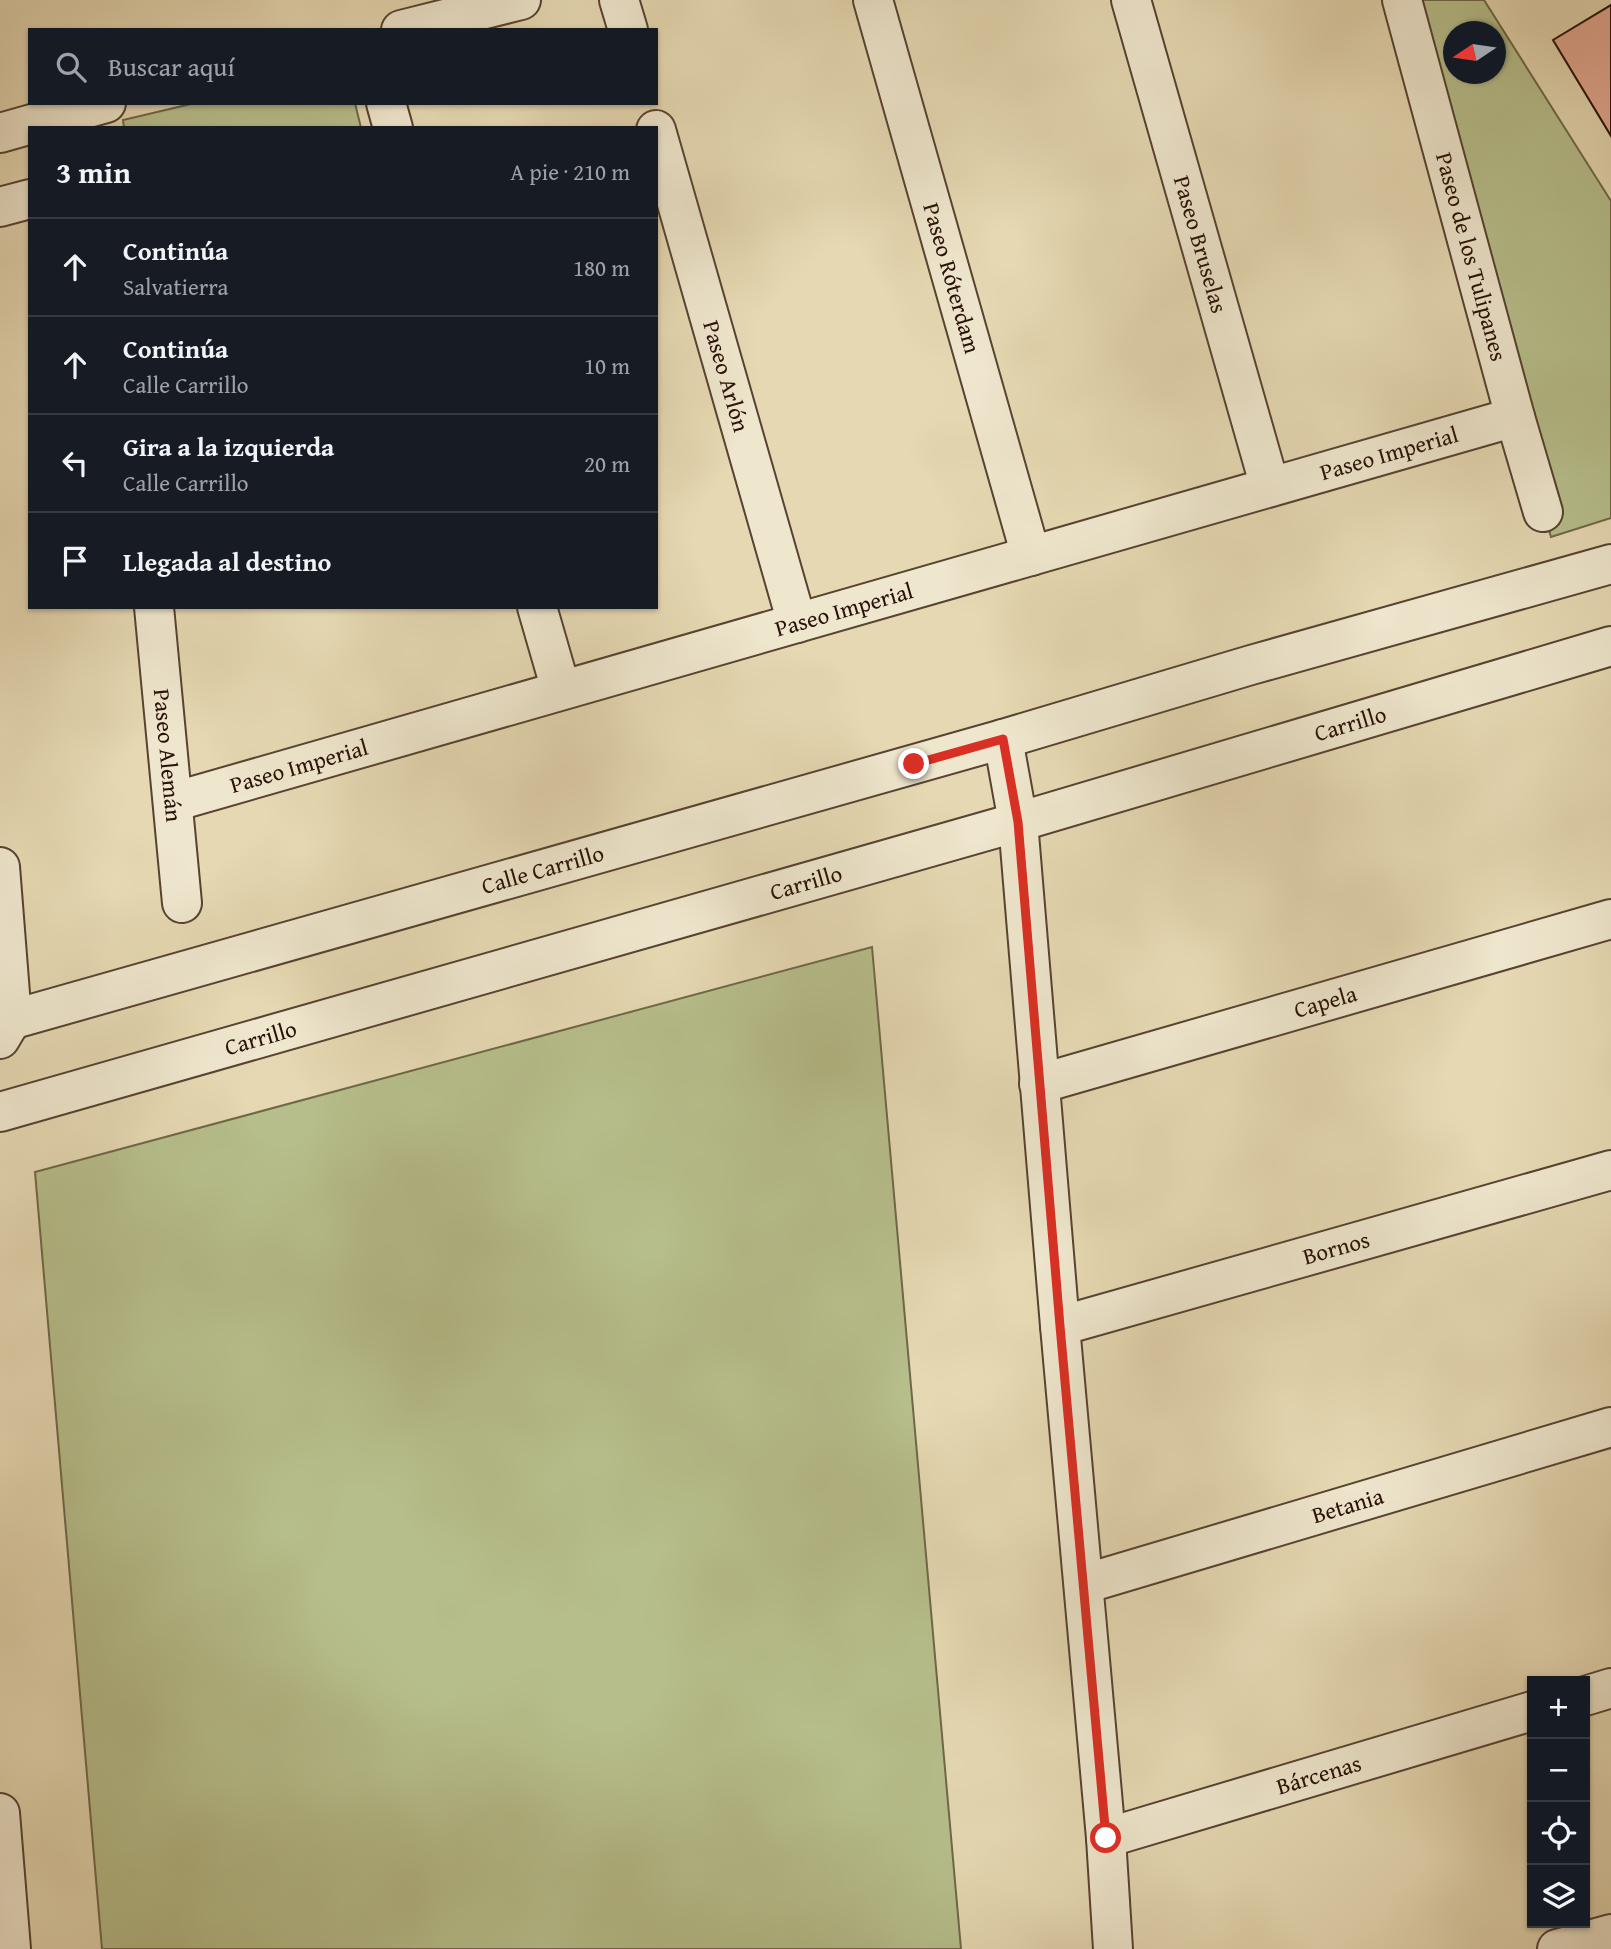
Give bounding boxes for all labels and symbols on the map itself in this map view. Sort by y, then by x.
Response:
north arrow [1443,21,1506,84]
street label: Paseo de los Tulipanes [1428,149,1516,365]
street label: Paseo Bruselas [1166,172,1236,317]
street label: Paseo Róterdam [915,199,990,357]
street label: Paseo Arlón [695,316,759,436]
street label: Paseo Imperial [1316,417,1462,488]
street label: Paseo Imperial [771,574,917,645]
street label: Paseo Alemán [146,687,191,824]
street label: Carrillo [1310,697,1390,749]
street label: Paseo Imperial [226,730,372,801]
route end [898,748,929,779]
street label: Calle Carrillo [478,836,607,902]
street label: Carrillo [766,856,846,908]
street label: Capela [1290,976,1361,1026]
street label: Carrillo [221,1011,300,1063]
street label: Bornos [1299,1222,1373,1272]
street label: Betania [1308,1479,1387,1531]
street label: Bárcenas [1272,1746,1365,1802]
route start [1090,1822,1121,1853]

